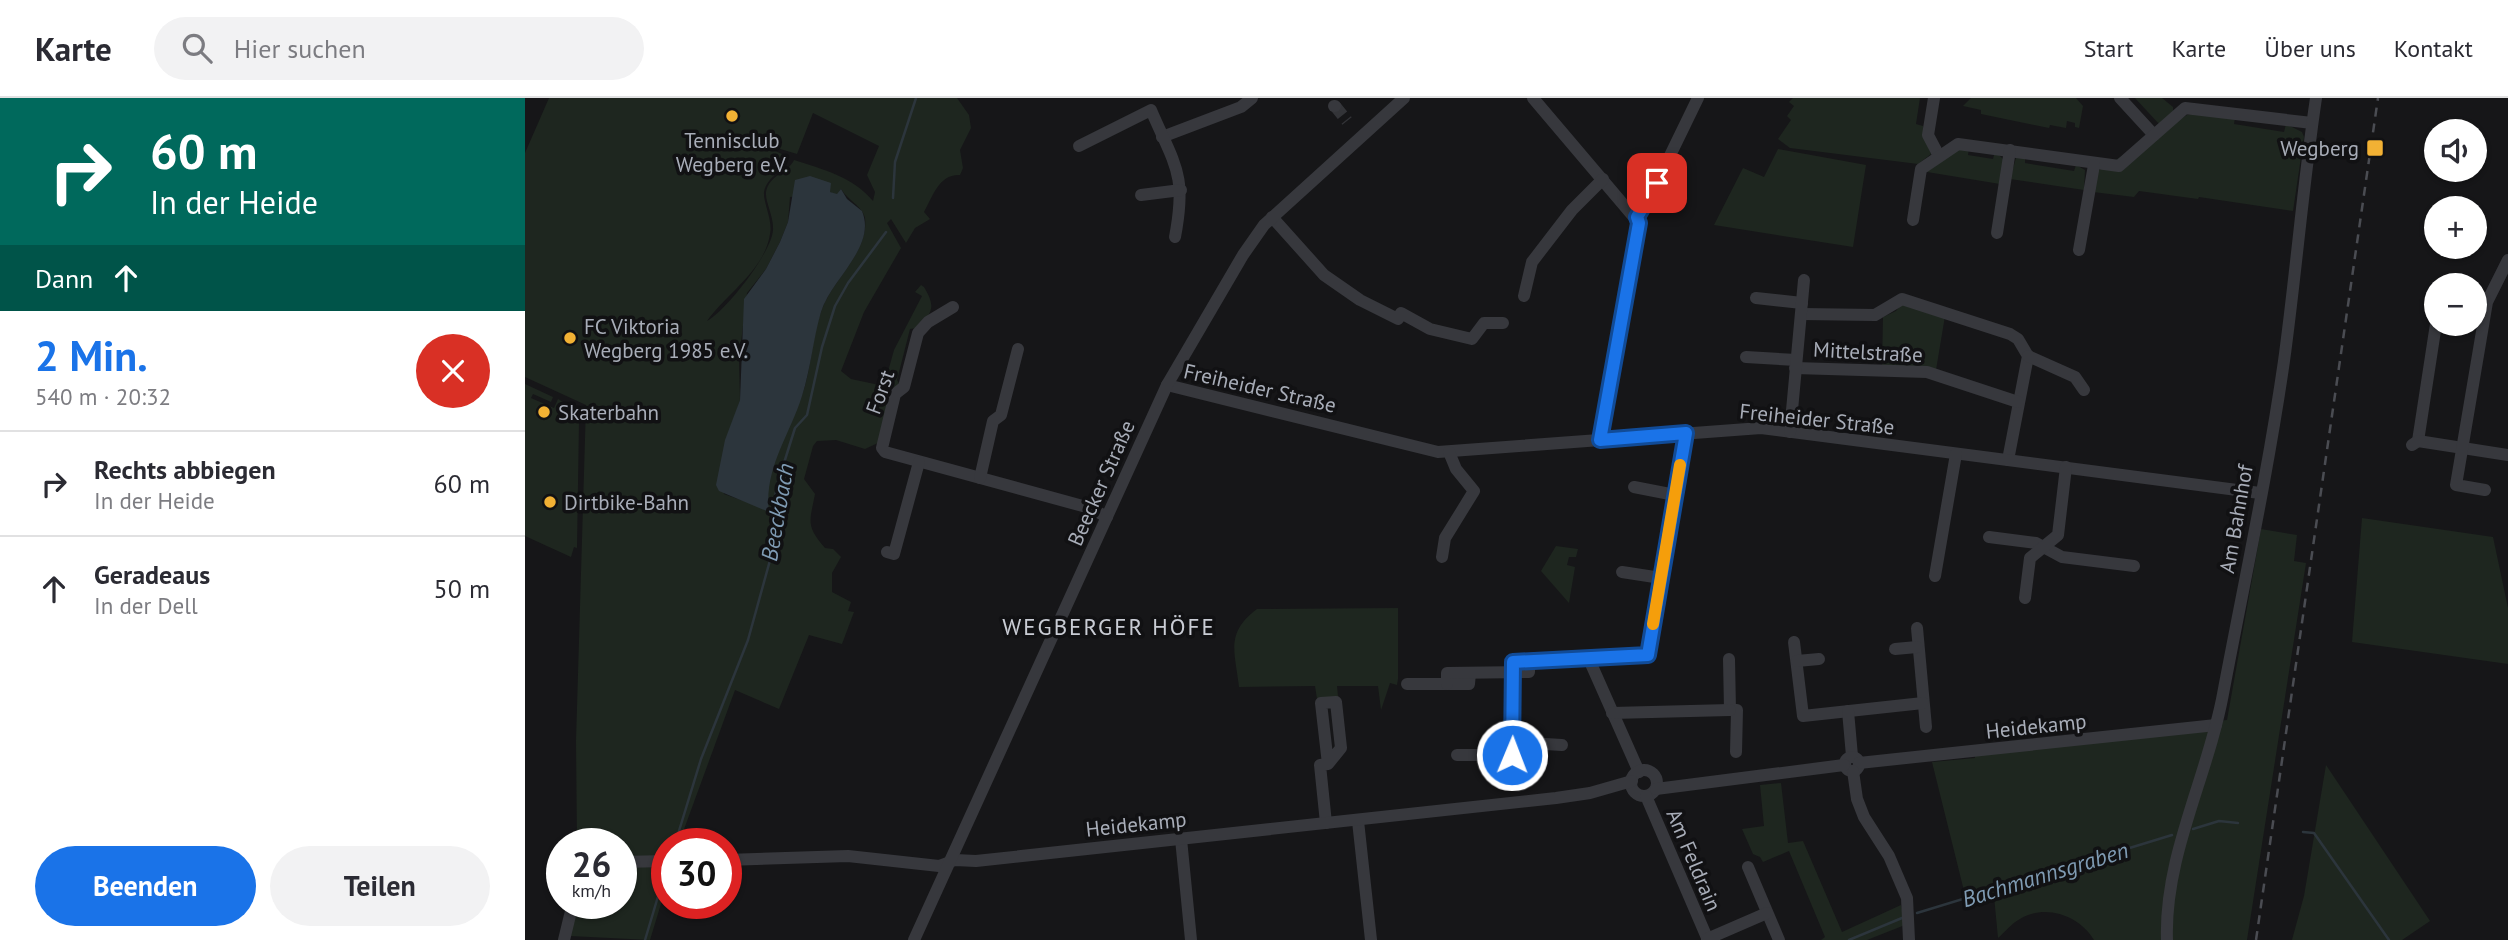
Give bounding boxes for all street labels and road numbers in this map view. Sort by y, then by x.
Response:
street label: Mittelstraße [1813,336,1923,368]
street label: Freiheider Straße [1181,357,1339,419]
street label: Forst [860,366,900,418]
street label: Freiheider Straße [1738,397,1896,441]
street label: Beecker Straße [1061,416,1141,550]
street label: Am Bahnhof [2213,461,2259,575]
street label: Heidekamp [1984,707,2088,745]
street label: Heidekamp [1084,805,1188,843]
street label: Am Feldrain [1660,805,1728,915]

